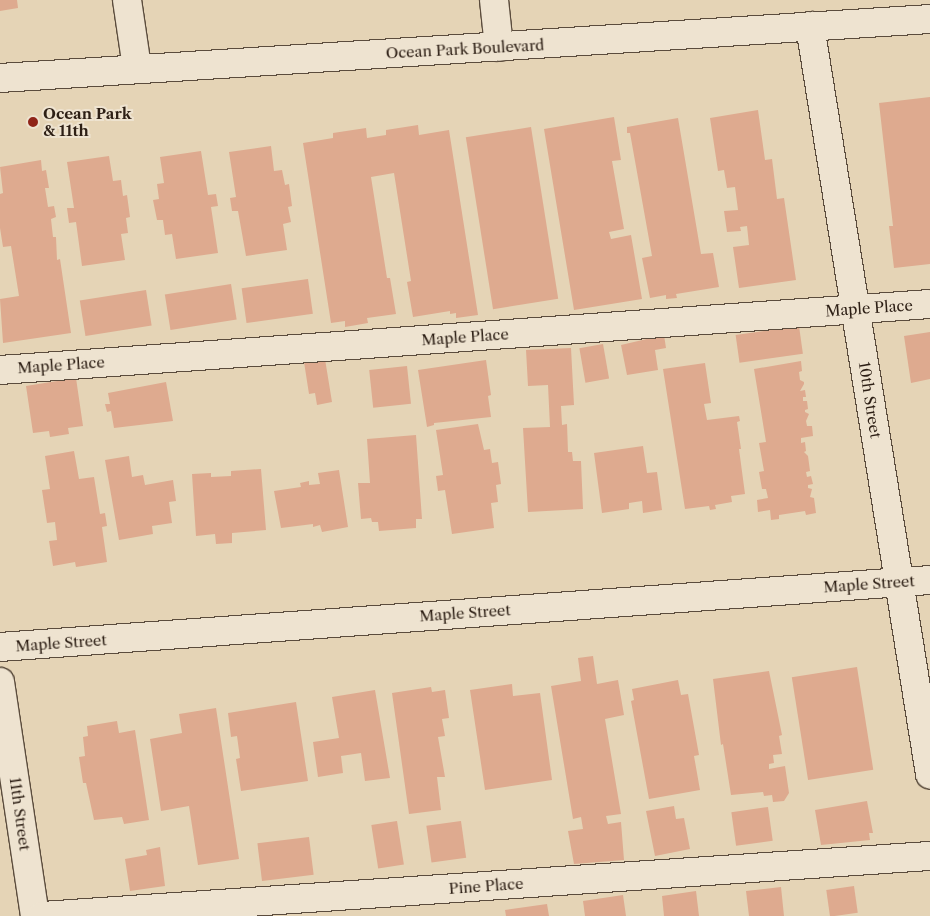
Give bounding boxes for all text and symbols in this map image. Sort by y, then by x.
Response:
street label: Ocean Park Boulevard [385,36,545,62]
place label: Ocean Park & 11th [43,104,132,139]
marker: Ocean Park & 11th [27,116,39,128]
street label: Maple Place [825,296,913,320]
street label: Maple Place [421,325,509,349]
street label: Maple Place [17,353,105,377]
street label: 10th Street [855,361,885,439]
street label: Maple Street [823,572,915,596]
street label: Maple Street [419,601,511,625]
street label: Maple Street [15,631,107,655]
street label: 11th Street [6,776,34,852]
street label: Pine Place [448,874,524,898]

